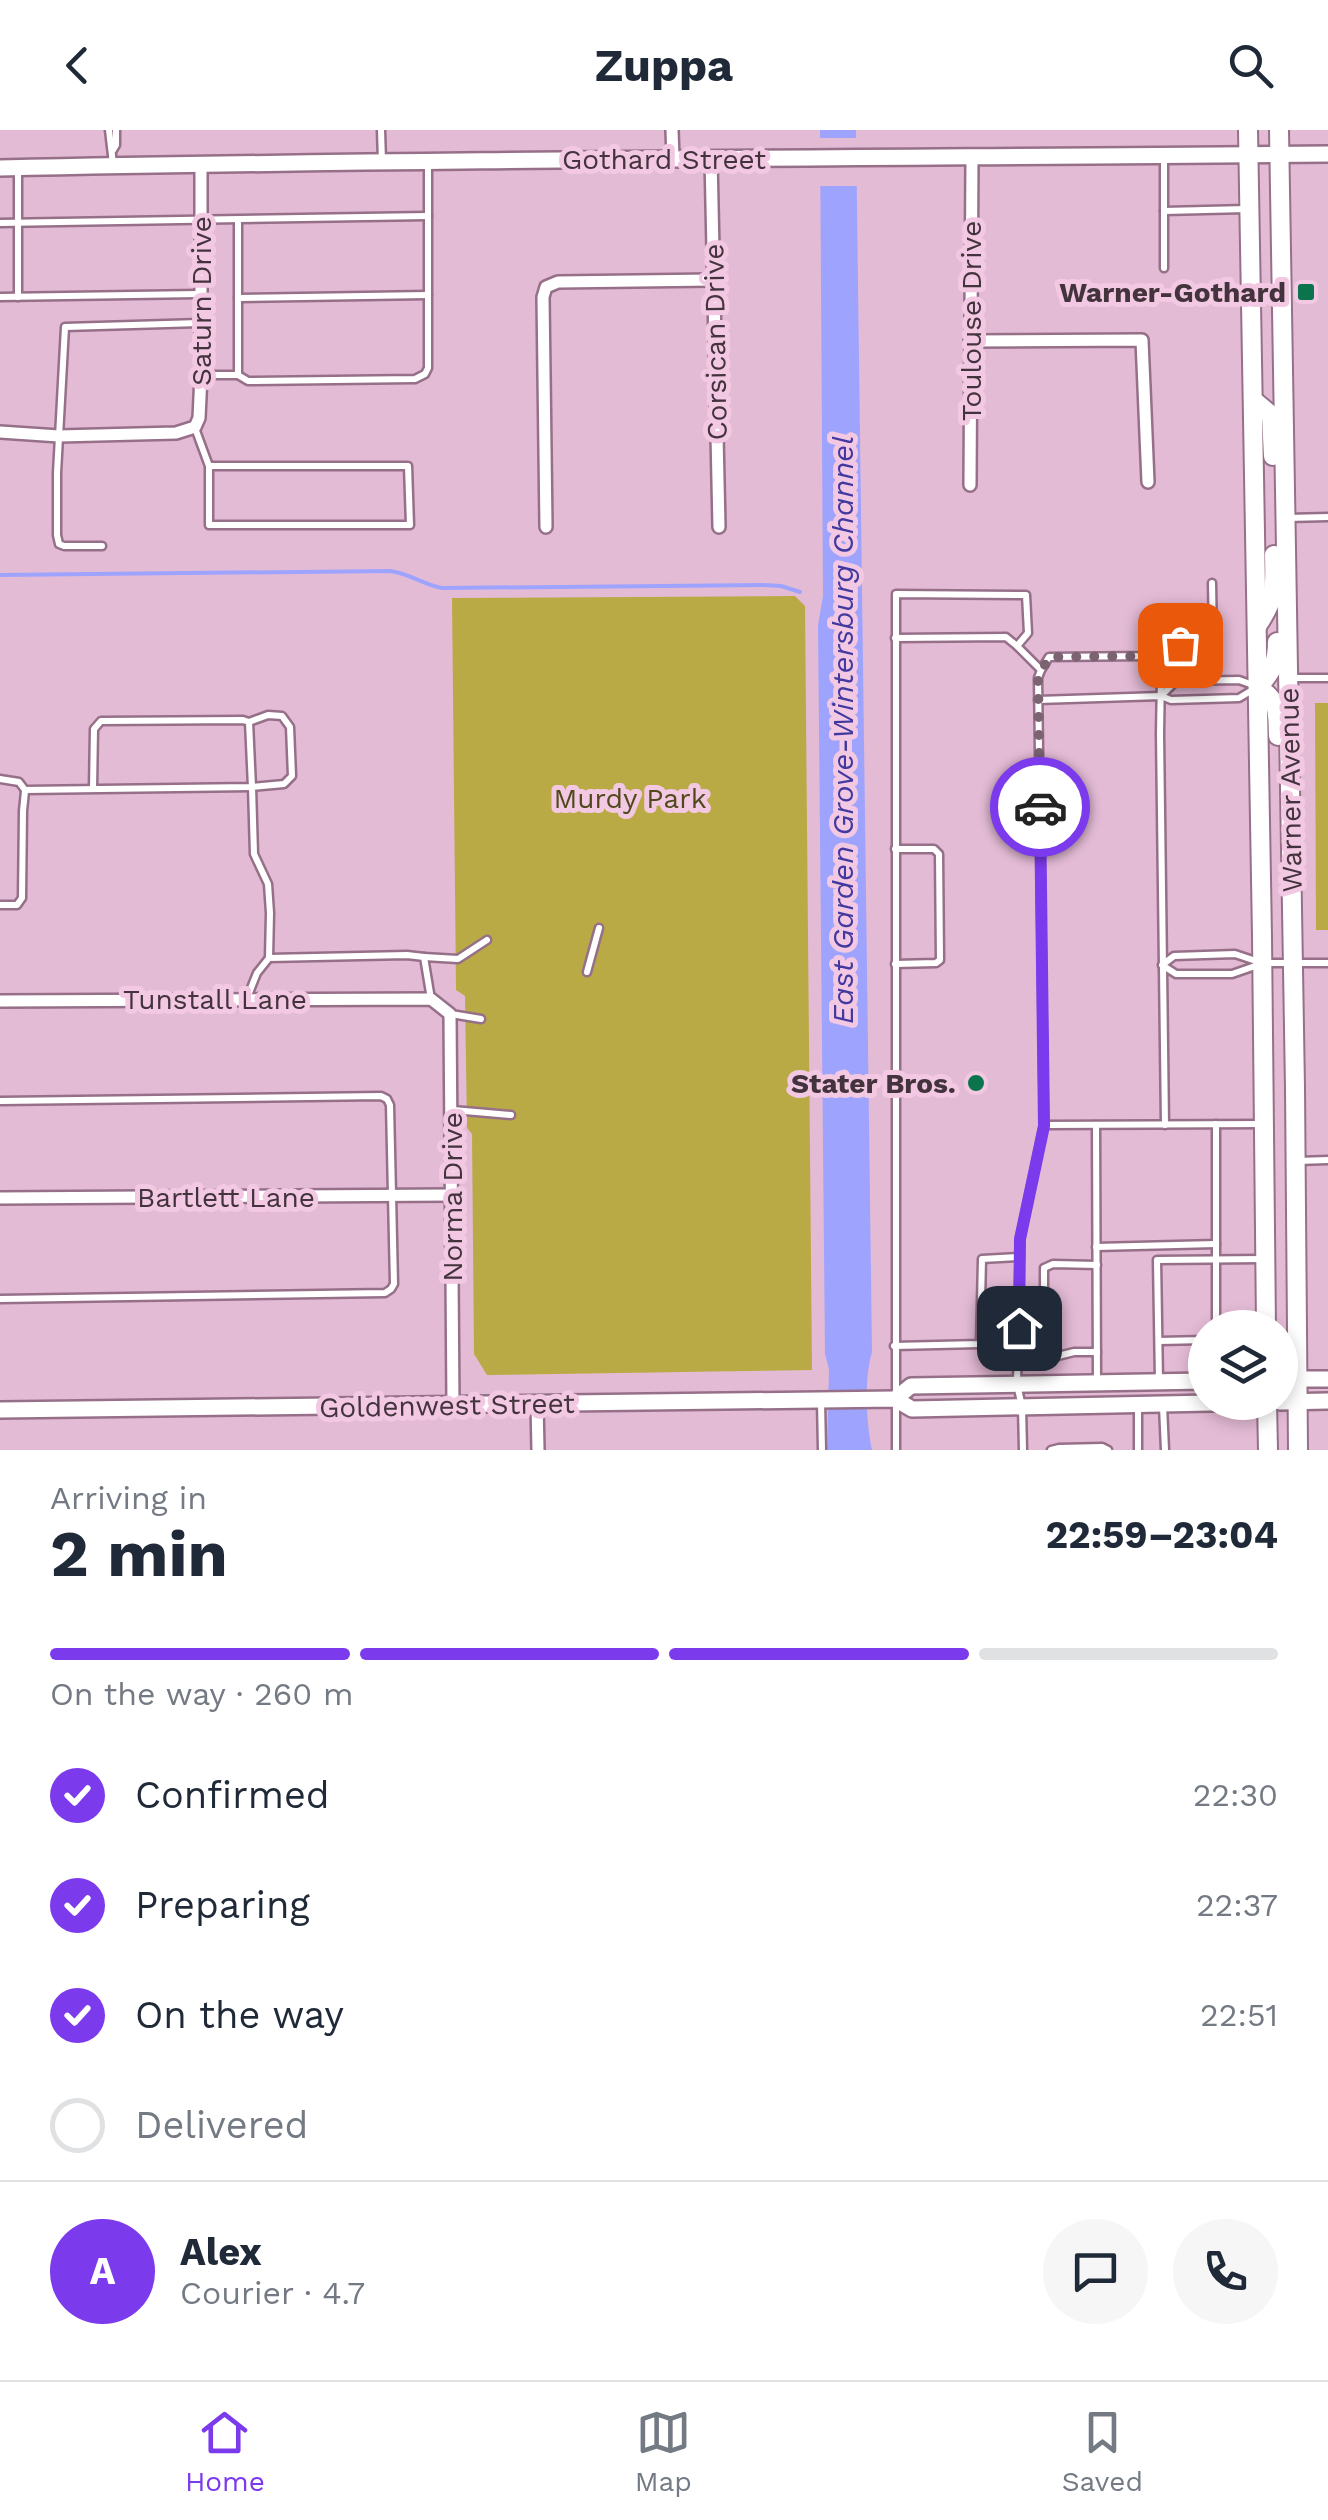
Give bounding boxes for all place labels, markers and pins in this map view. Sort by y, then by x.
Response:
place label: Warner-Gothard [1059,276,1286,309]
marker: Warner-Gothard [1295,281,1317,303]
pin [1138,603,1223,688]
place label: Stater Bros. [791,1067,956,1100]
marker: Stater Bros. [965,1072,987,1094]
pin [977,1286,1062,1371]

